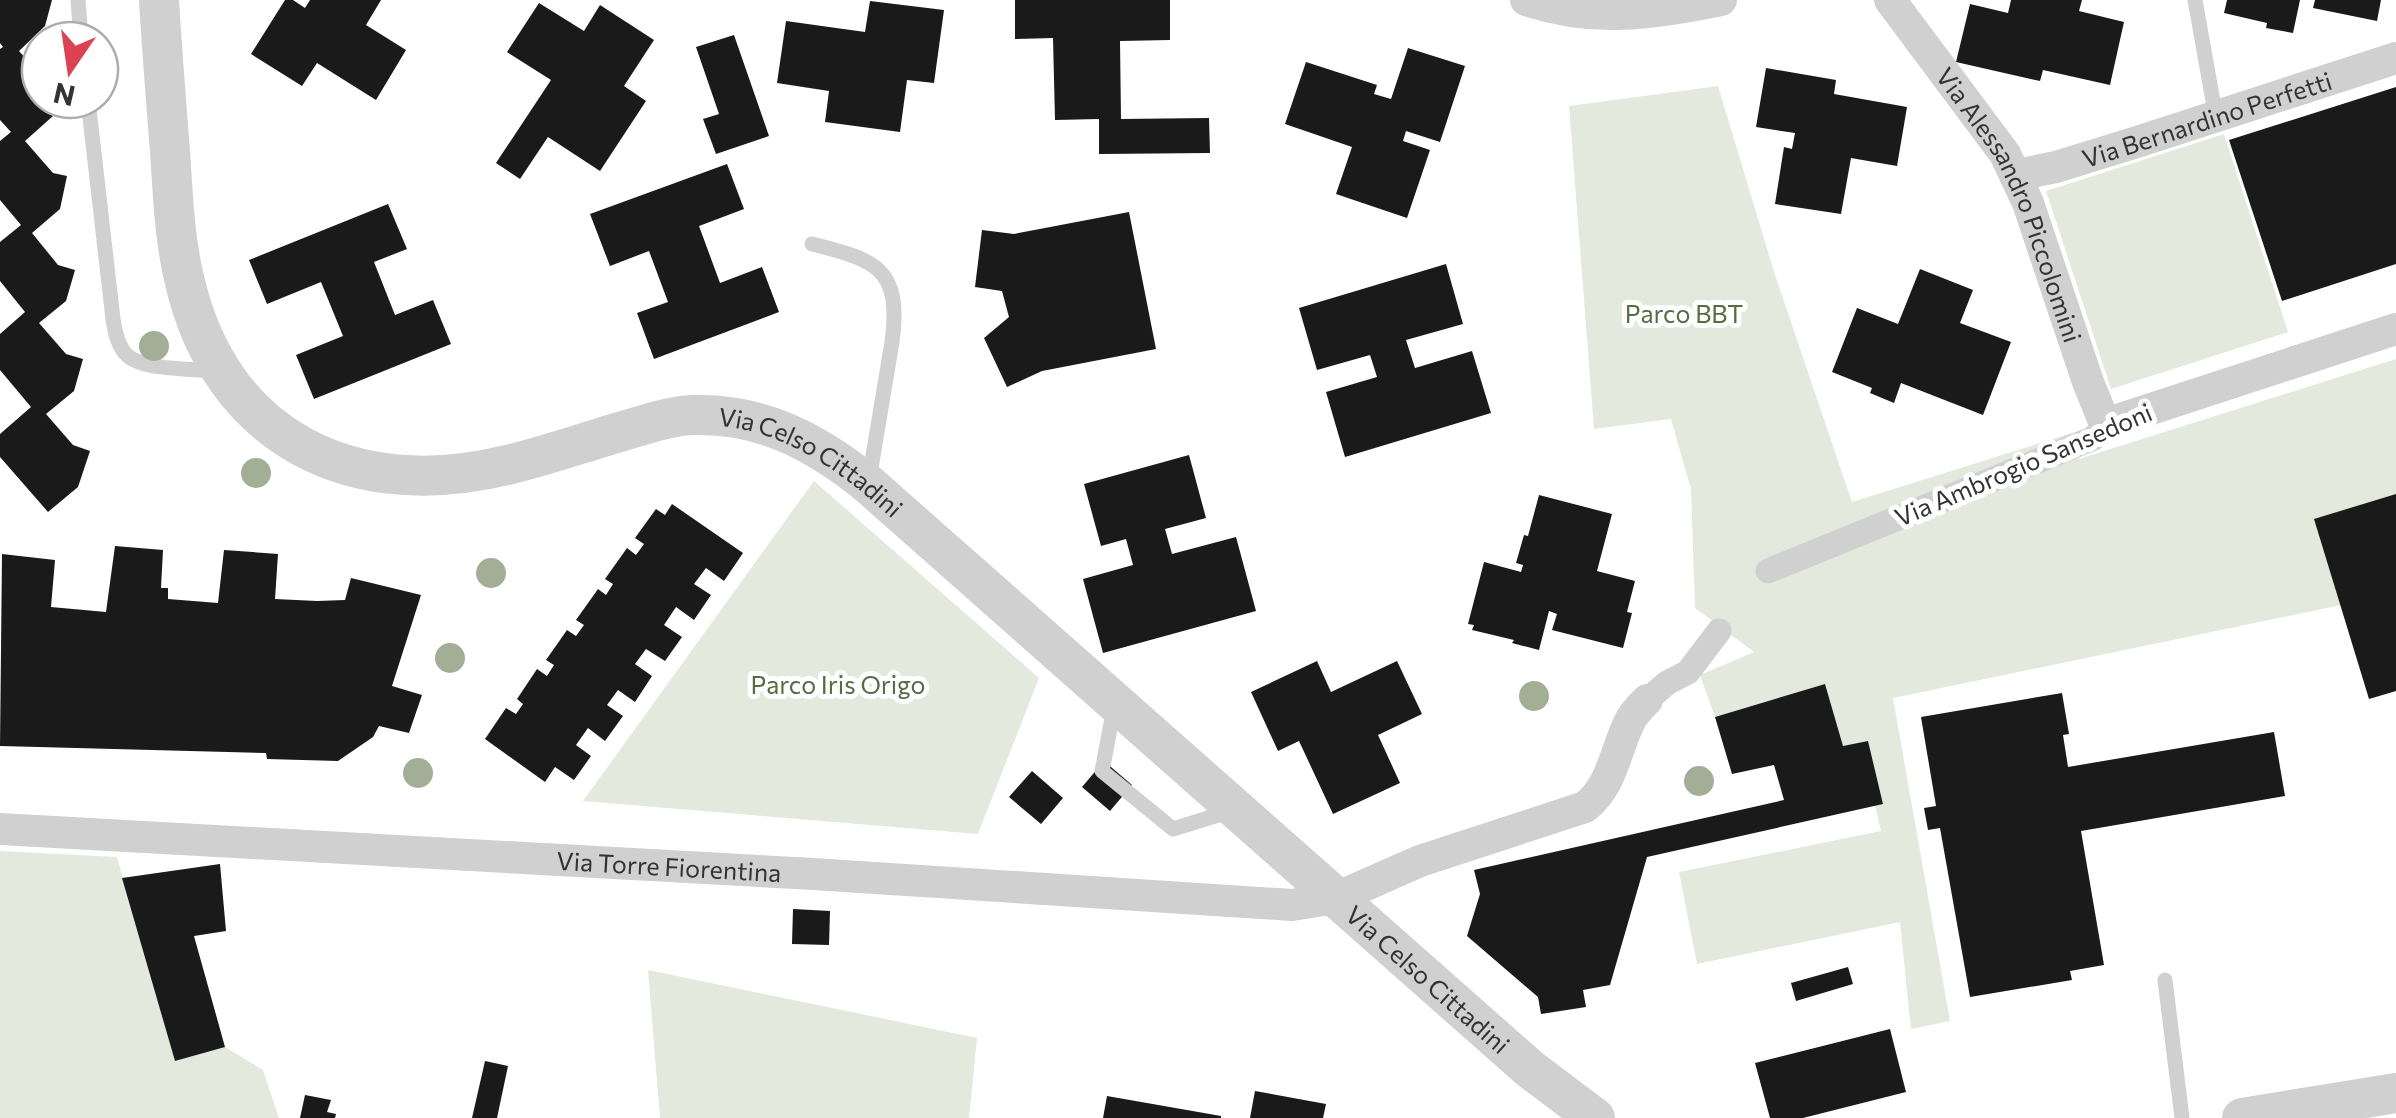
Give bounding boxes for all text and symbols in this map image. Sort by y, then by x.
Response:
north arrow [20,20,120,120]
street label: Via Alessandro Piccolomini [1931,61,2089,346]
street label: Via Bernardino Perfetti [2078,65,2335,173]
text: N [50,76,78,114]
park label: Parco BBT [1625,298,1743,328]
street label: Via Ambrogio Sansedoni [1890,396,2156,532]
street label: Via Celso Cittadini [717,401,909,523]
park label: Parco Iris Origo [750,669,926,699]
street label: Via Torre Fiorentina [556,845,782,887]
street label: Via Celso Cittadini [1340,899,1516,1059]

